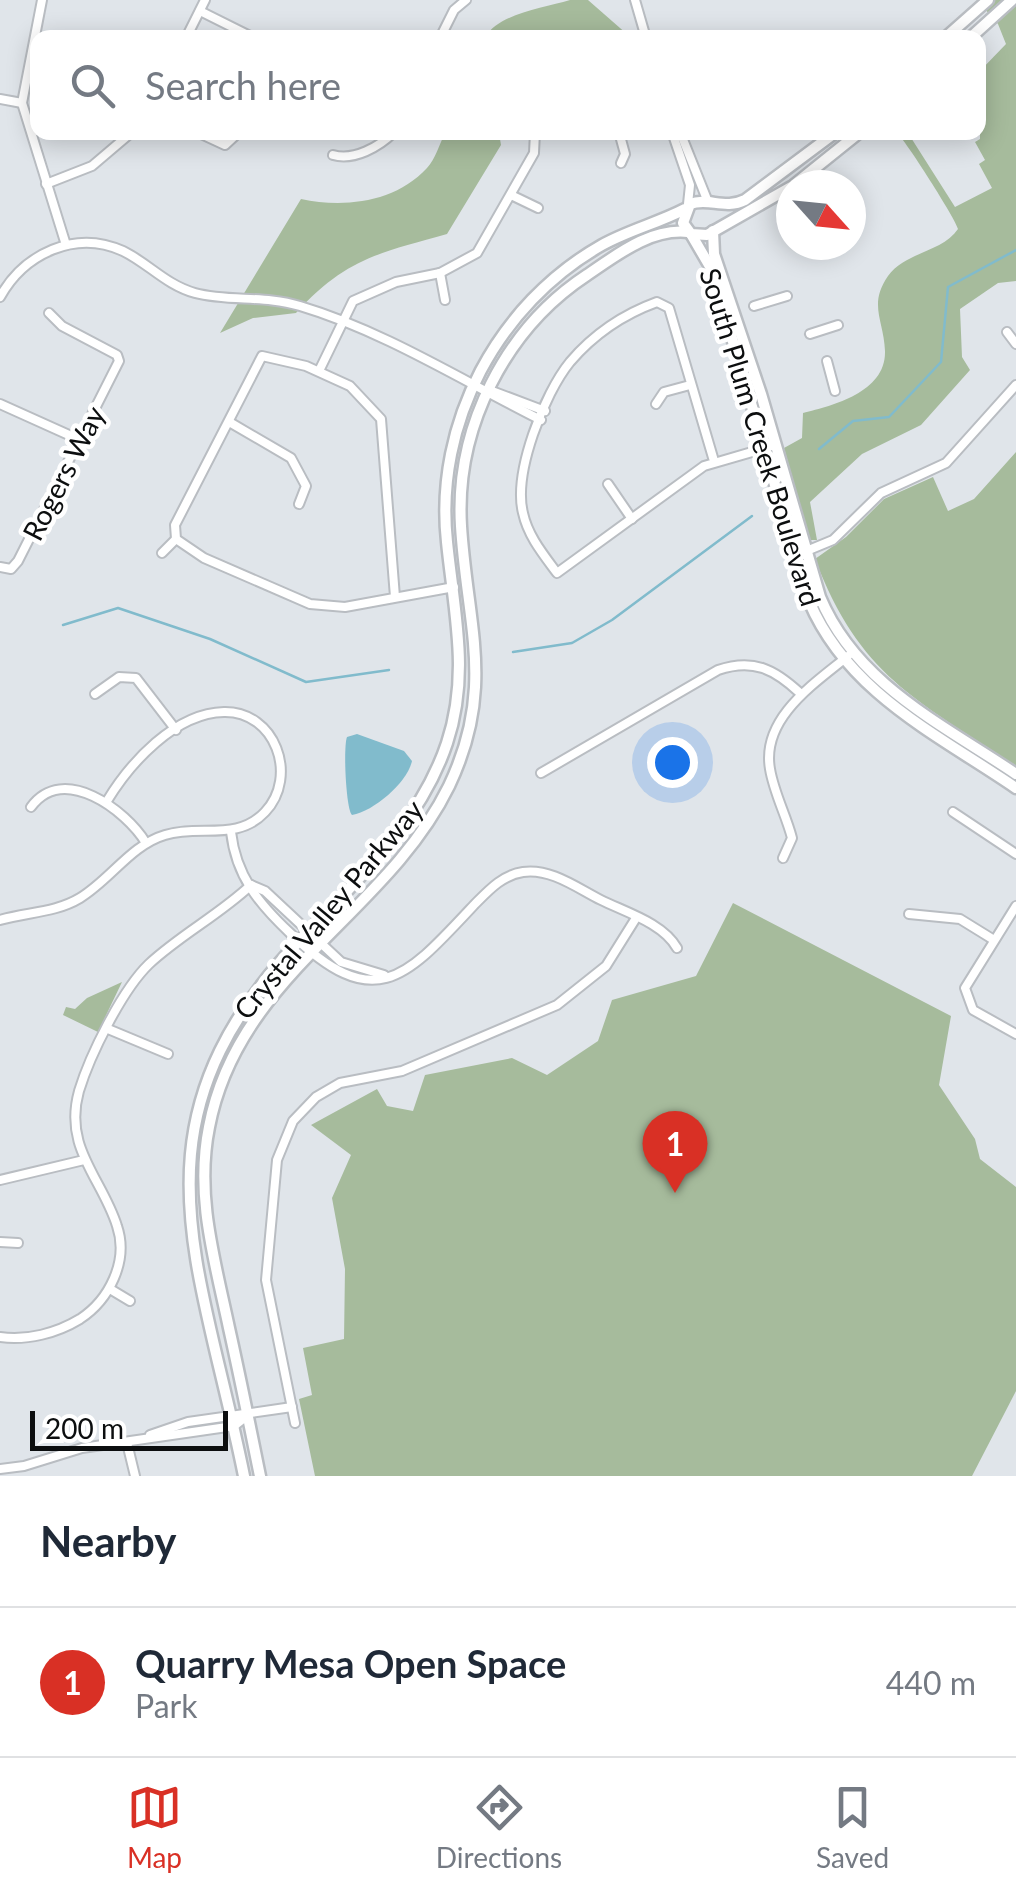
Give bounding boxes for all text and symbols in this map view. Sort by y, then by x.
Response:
search box [30,30,986,140]
icon: search [65,58,120,113]
text: Search here [145,62,341,108]
north arrow [776,170,866,260]
street label: South Plum Creek Boulevard [693,264,829,610]
street label: Rogers Way [15,400,112,546]
your location [647,737,698,788]
street label: Crystal Valley Parkway [226,792,430,1026]
pin: 1 [642,1110,708,1193]
scale bar [30,1406,228,1450]
text: 200 m [45,1411,124,1445]
text: Nearby [40,1516,177,1566]
text: Quarry Mesa Open Space [135,1640,566,1686]
text: 1 [63,1663,82,1702]
text: 440 m [886,1663,976,1702]
text: Park [135,1686,198,1725]
tab: Map [127,1780,182,1874]
tab: Directions [436,1780,562,1874]
tab: Saved [816,1780,889,1874]

